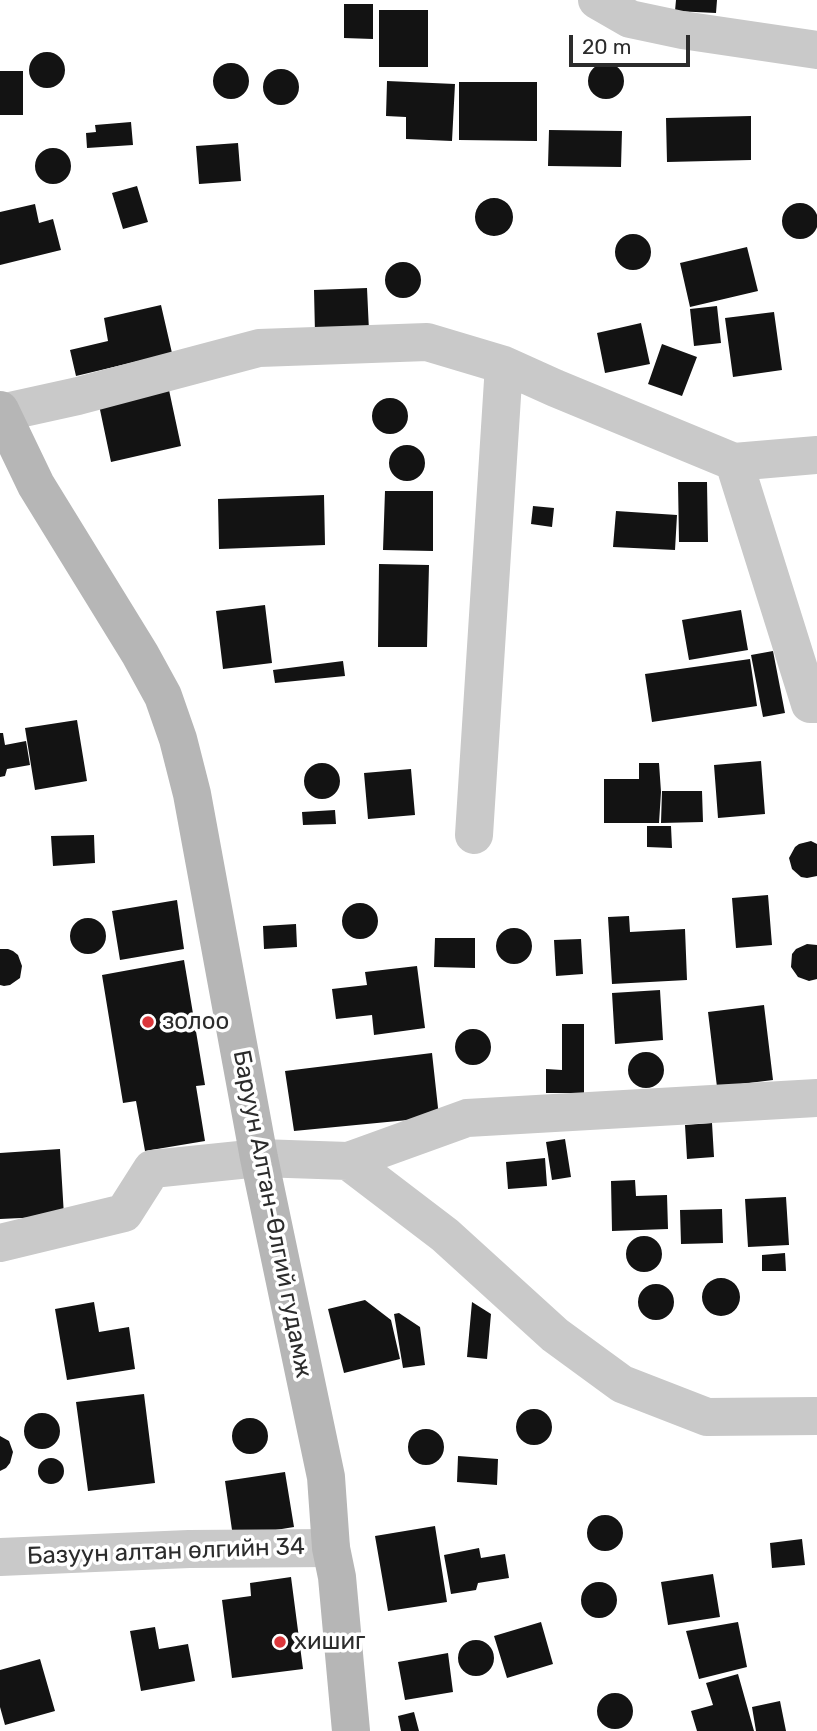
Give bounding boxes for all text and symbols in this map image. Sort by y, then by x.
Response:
scale bar [572,21,693,65]
text: 20 m [582,34,631,59]
place label: золоо [162,1008,229,1036]
marker: золоо [140,1014,156,1030]
street label: Баруун Алтан-Өлгий гудамж [226,1048,318,1380]
street label: Базуун алтан өлгийн 34 [27,1533,305,1571]
place label: хишиг [294,1628,365,1656]
marker: хишиг [272,1634,288,1650]

